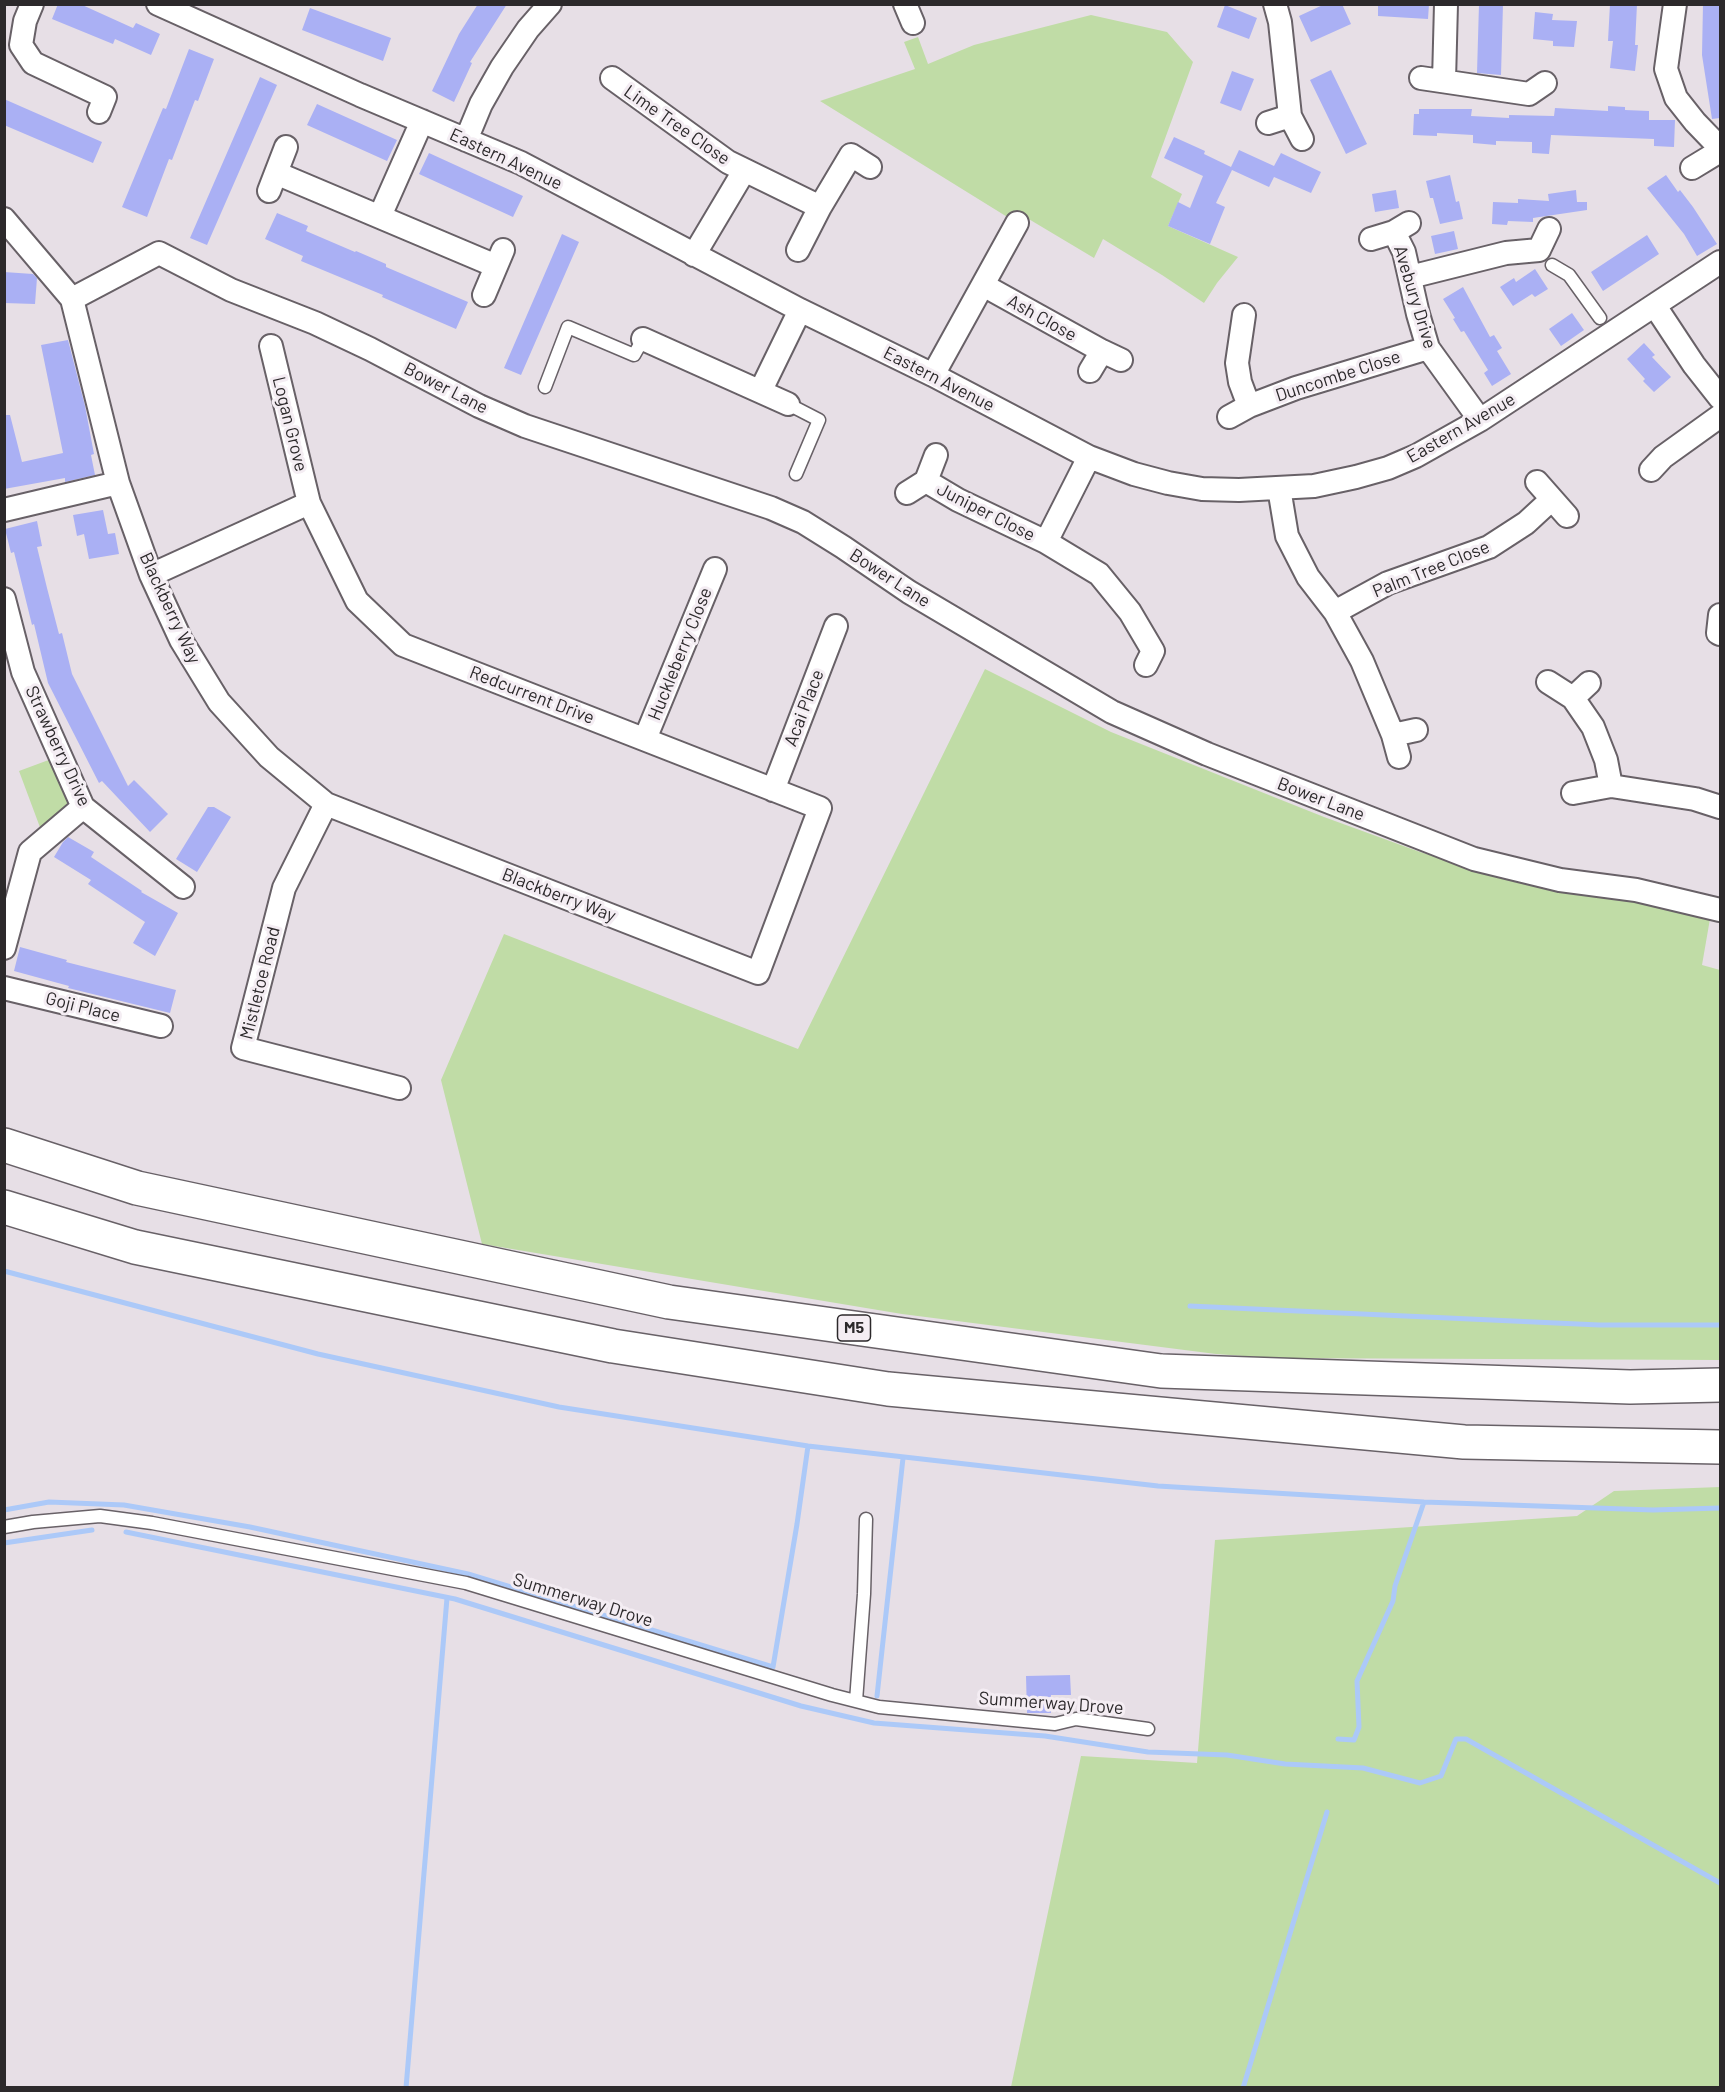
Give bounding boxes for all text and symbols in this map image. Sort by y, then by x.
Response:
street label: Lime Tree Close [620,80,734,170]
street label: Eastern Avenue [446,124,566,194]
street label: Avebury Drive [1389,243,1441,351]
street label: Ash Close [1004,290,1080,346]
street label: Eastern Avenue [880,342,998,416]
street label: Duncombe Close [1273,346,1403,406]
street label: Bower Lane [400,358,492,418]
street label: Logan Grove [268,374,312,474]
street label: Eastern Avenue [1403,388,1519,468]
street label: Juniper Close [933,478,1039,546]
street label: Palm Tree Close [1369,536,1493,602]
street label: Bower Lane [846,544,934,612]
street label: Blackberry Way [135,549,205,667]
street label: Huckleberry Close [643,584,717,724]
street label: Redcurrent Drive [467,661,597,729]
street label: Acai Place [780,667,828,749]
street label: Strawberry Drive [21,682,95,810]
street label: Bower Lane [1274,772,1368,826]
street label: Blackberry Way [499,863,619,927]
street label: Mistletoe Road [236,924,284,1042]
street label: Goji Place [43,987,123,1027]
road number: M5 [838,1315,870,1341]
street label: Summerway Drove [510,1568,656,1632]
street label: Summerway Drove [978,1687,1124,1719]

